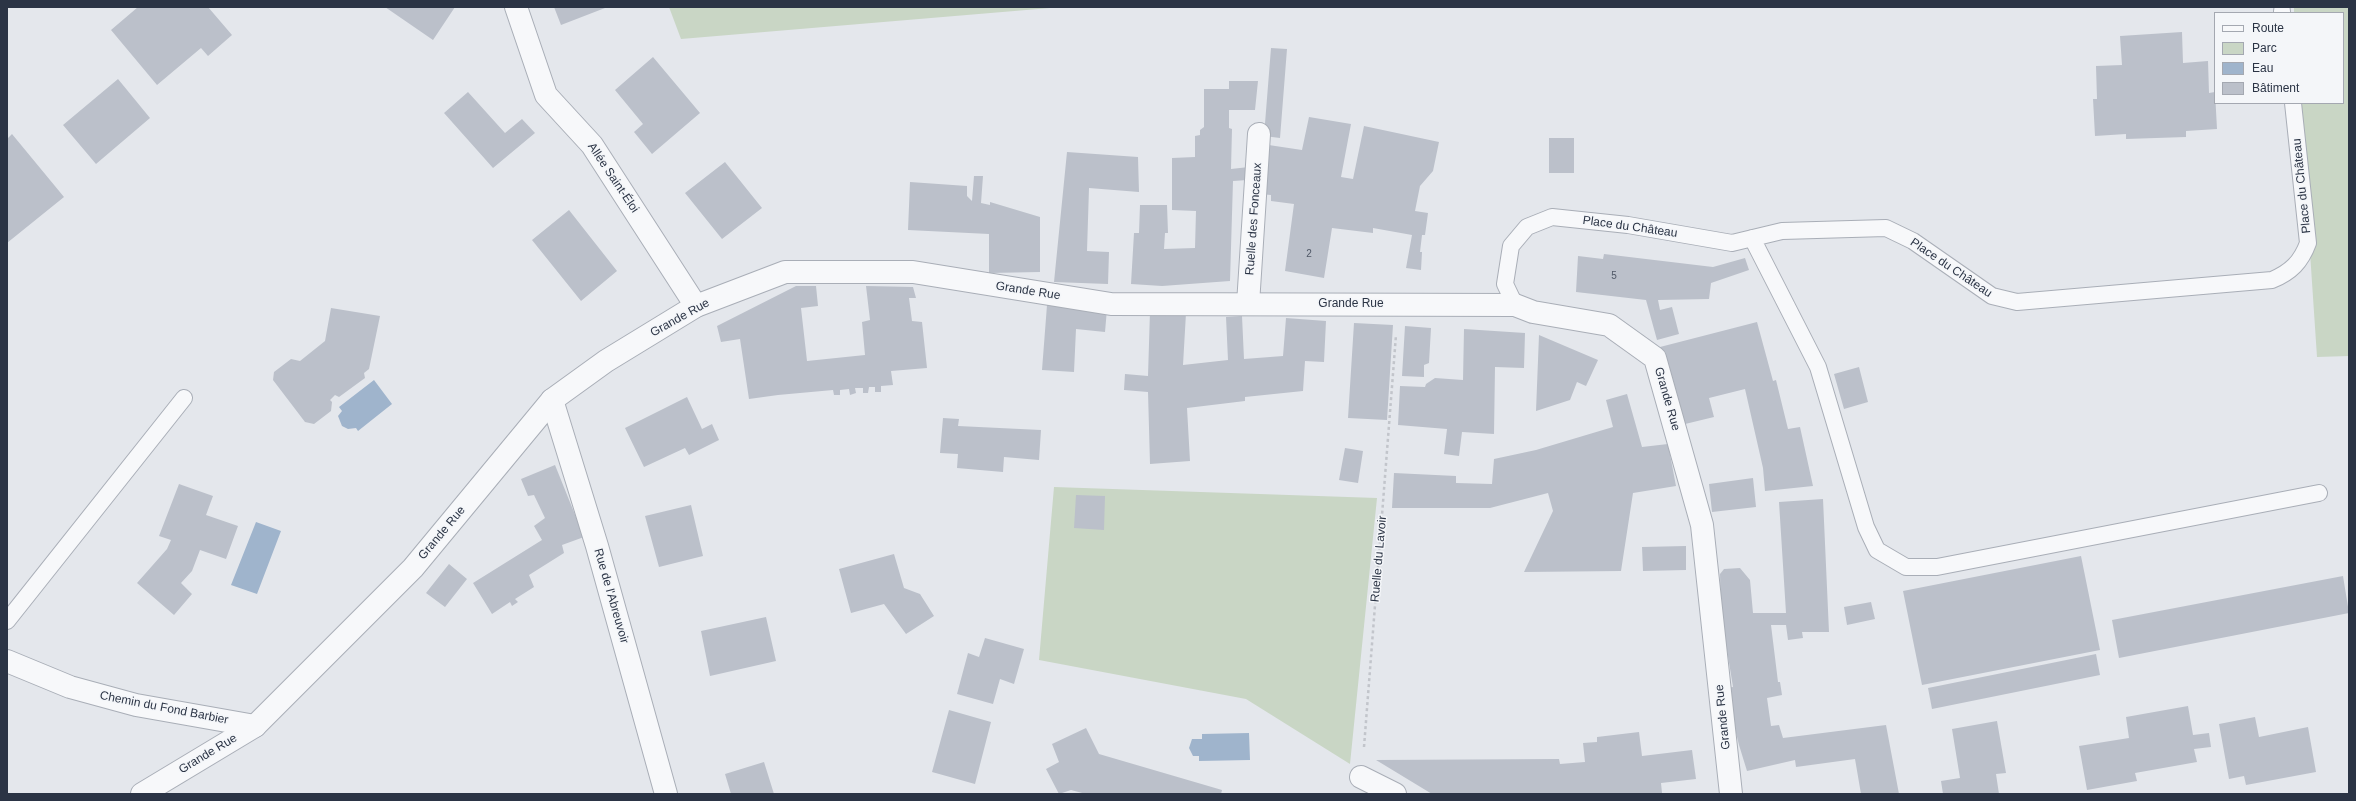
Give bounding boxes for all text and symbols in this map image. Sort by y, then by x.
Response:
legend [2214,12,2344,104]
text: Route [2252,21,2284,35]
text: Parc [2252,41,2277,55]
text: Eau [2252,61,2273,75]
text: Bâtiment [2252,81,2299,95]
street label: Place du Château [2290,138,2314,234]
street label: Allée Saint-Éloi [584,140,642,216]
street label: Ruelle des Fonceaux [1243,162,1265,276]
street label: Place du Château [1582,213,1678,241]
street label: Place du Château [1907,235,1995,301]
house number: 2 [1306,248,1312,260]
house number: 5 [1611,270,1617,282]
street label: Grande Rue [995,279,1061,303]
street label: Grande Rue [648,296,712,340]
street label: Grande Rue [1318,297,1384,311]
street label: Grande Rue [1651,366,1683,432]
street label: Grande Rue [415,503,469,563]
street label: Ruelle du Lavoir [1368,515,1390,603]
street label: Rue de l'Abreuvoir [591,547,631,645]
street label: Grande Rue [1712,684,1734,750]
street label: Chemin du Fond Barbier [98,688,230,728]
street label: Grande Rue [176,731,240,777]

